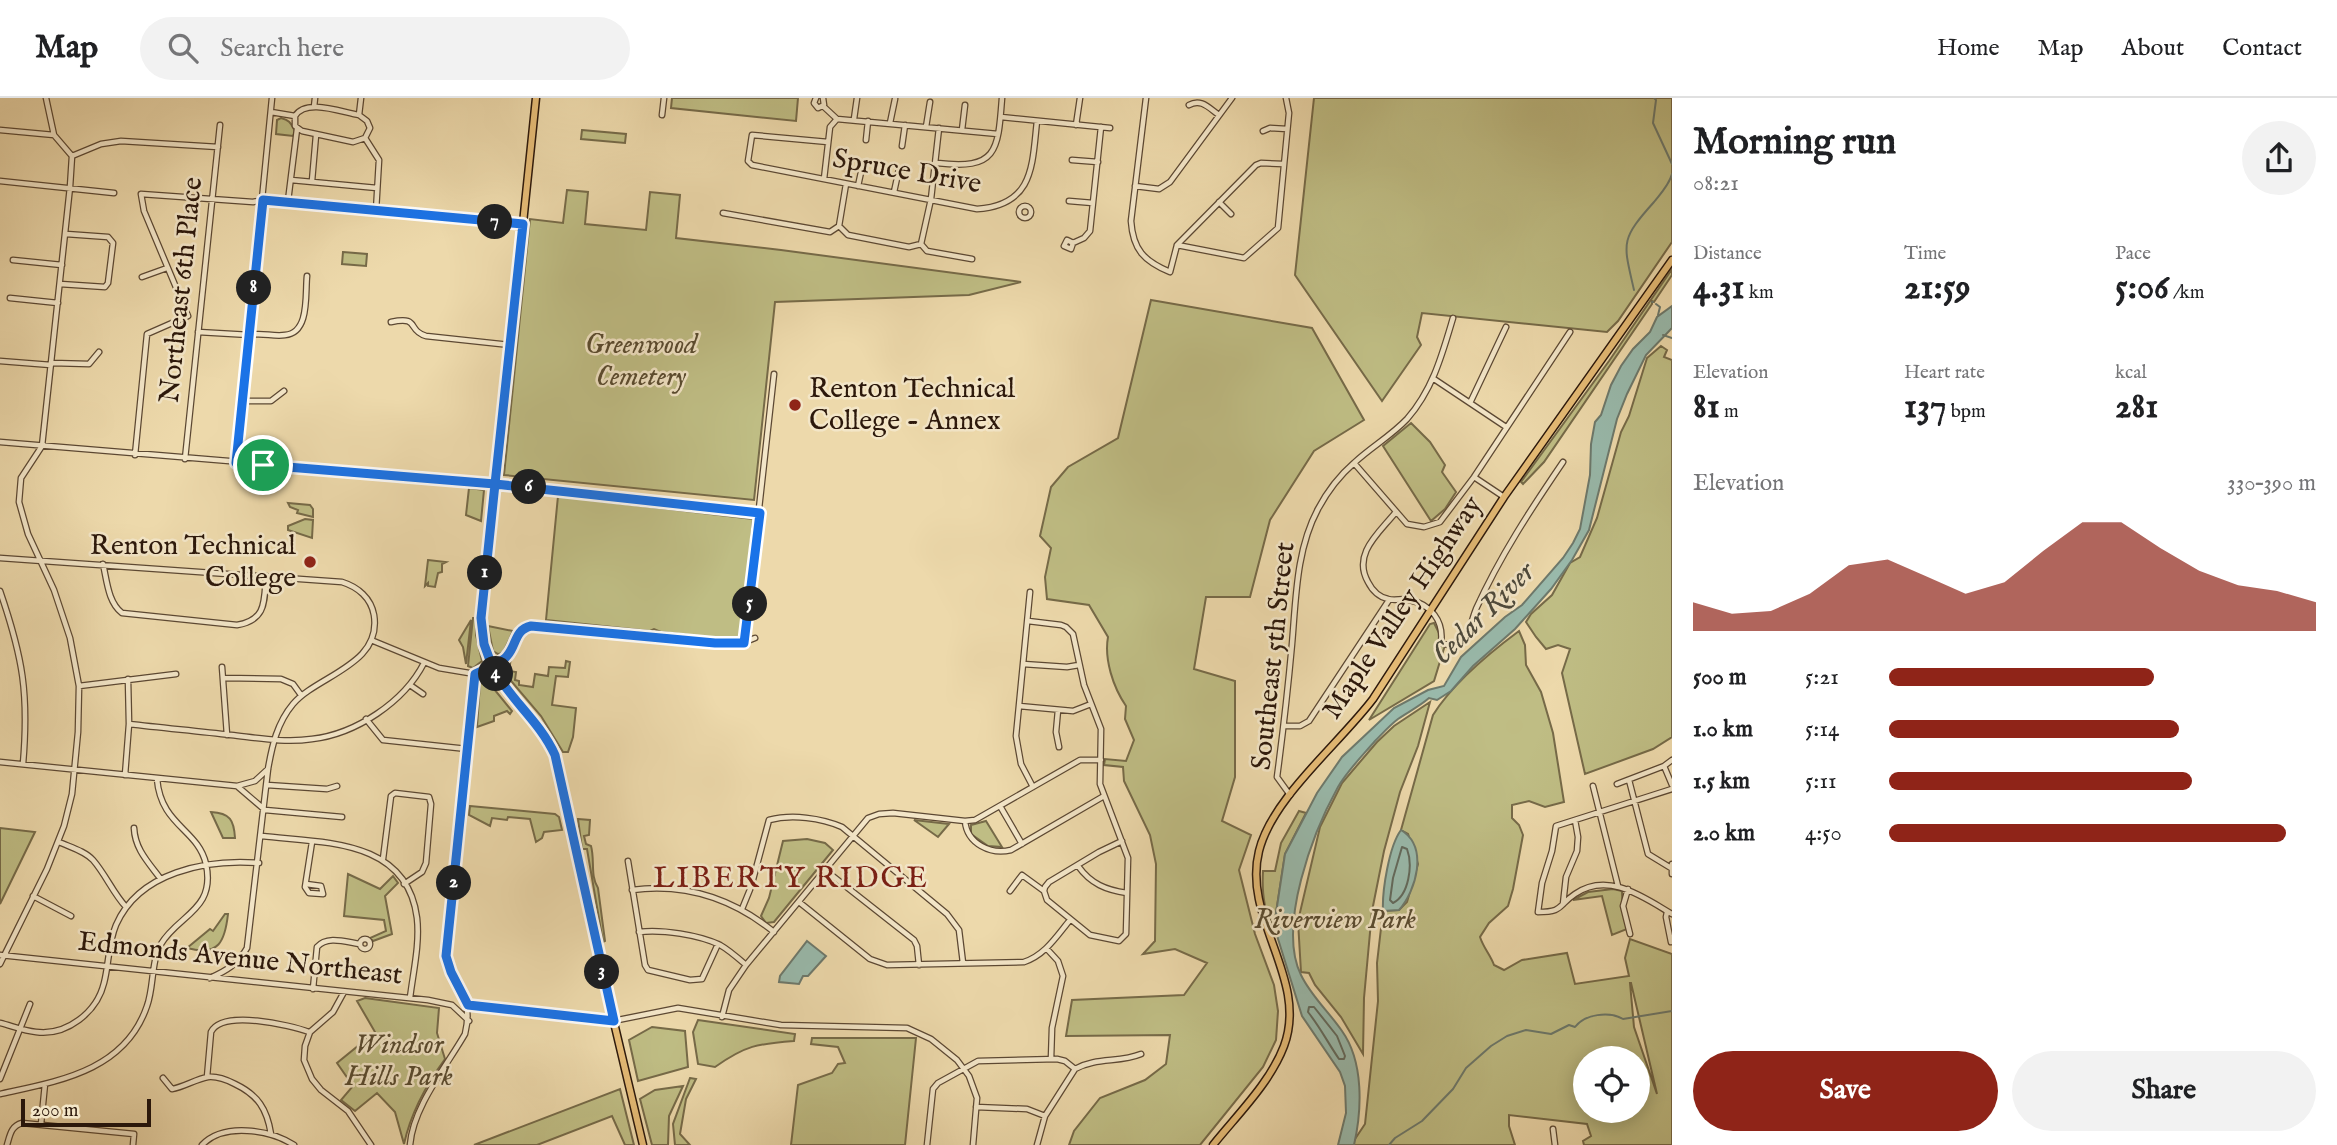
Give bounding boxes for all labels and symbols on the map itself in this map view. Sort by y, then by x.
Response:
street label: Spruce Drive [830,142,984,202]
street label: Northeast 6th Place [153,175,211,405]
pin: 7 [477,204,512,240]
pin: 8 [236,270,272,306]
park label: Greenwood Cemetery [585,328,699,395]
place label: Renton Technical College - Annex [809,372,1016,439]
marker: Renton Technical College - Annex [787,397,803,413]
pin [233,435,293,495]
pin: 6 [512,470,546,504]
street label: Maple Valley Highway [1315,490,1491,726]
place label: Renton Technical College [90,529,296,596]
street label: Southeast 5th Street [1245,540,1303,772]
water label: Cedar River [1424,553,1545,674]
marker: Renton Technical College [302,554,318,570]
pin: 1 [468,556,503,590]
pin: 5 [732,587,768,622]
pin: 4 [478,656,514,692]
district label: LIBERTY RIDGE [653,860,929,898]
pin: 2 [436,866,472,900]
park label: Riverview Park [1254,903,1416,938]
street label: Edmonds Avenue Northeast [76,925,404,993]
pin: 3 [584,954,620,990]
park label: Windsor Hills Park [344,1028,453,1095]
scale bar [21,1096,150,1128]

